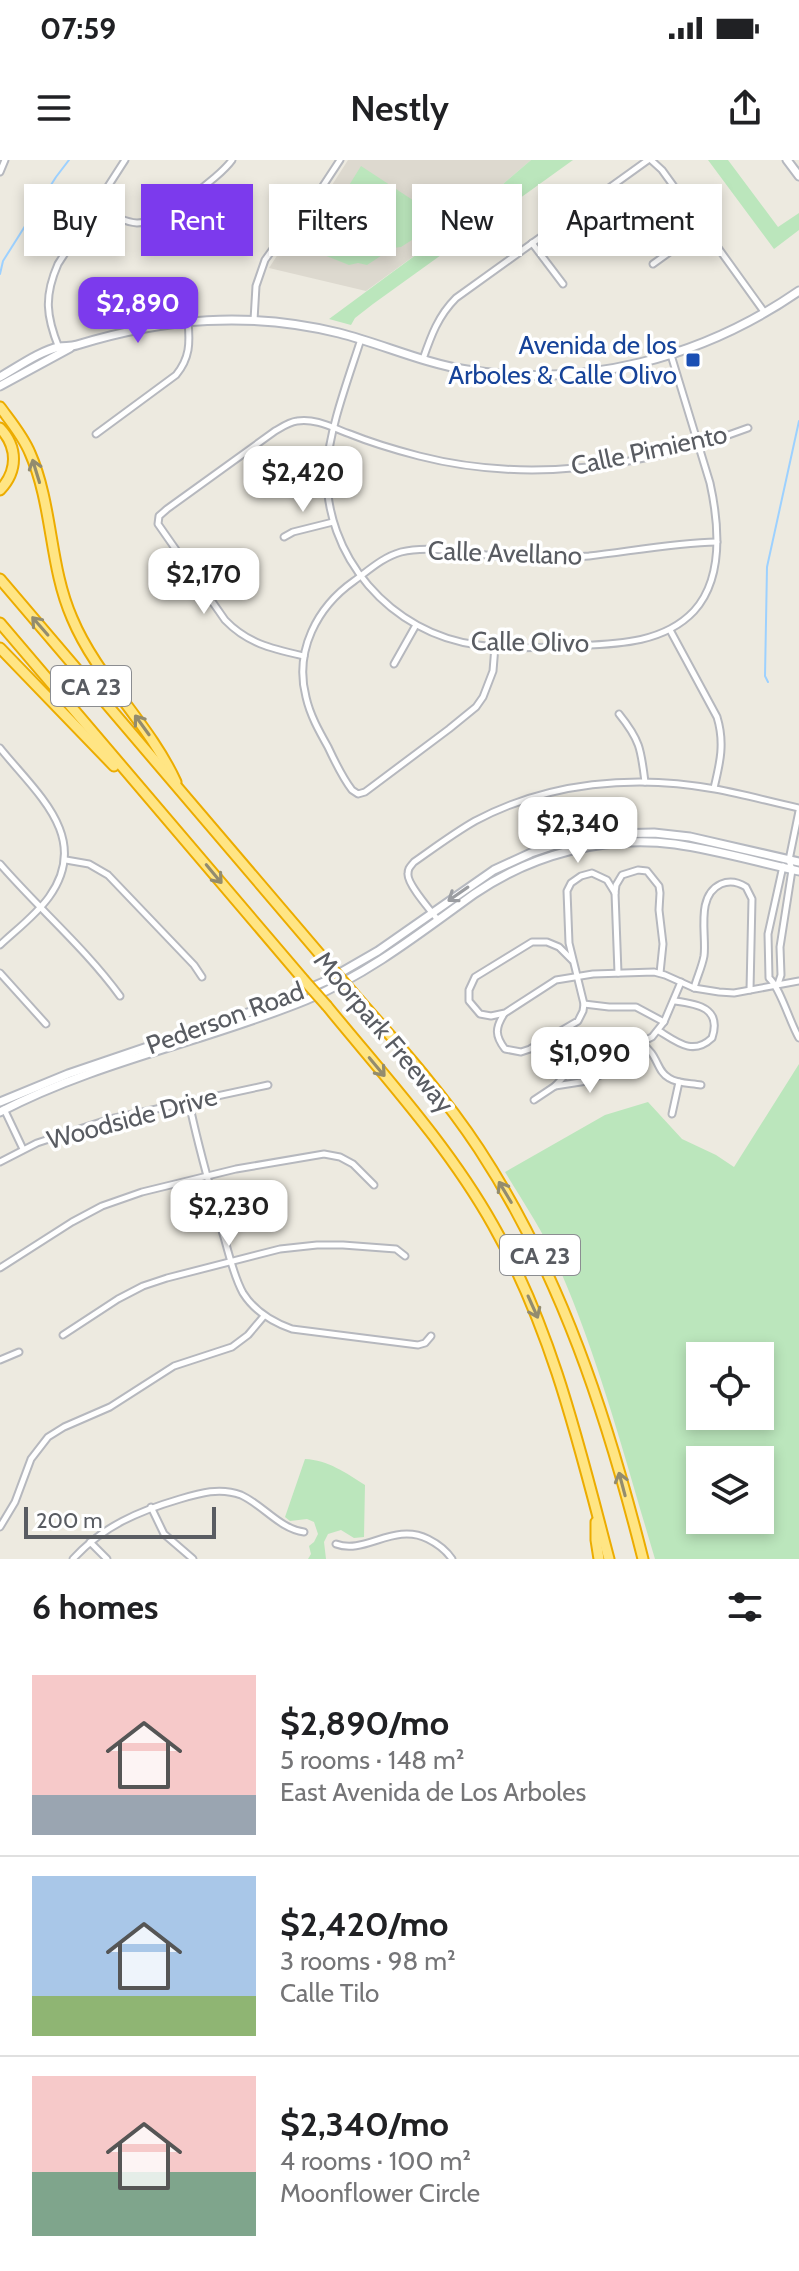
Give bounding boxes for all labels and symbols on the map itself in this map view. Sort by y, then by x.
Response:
pin: $2,890 [73,277,203,345]
place label: Avenida de los Arboles & Calle Olivo [448,329,677,391]
marker: Avenida de los Arboles & Calle Olivo [684,351,702,369]
street label: Calle Pimiento [568,418,730,482]
pin: $2,420 [238,446,368,514]
one-way arrow [28,458,43,484]
street label: Calle Avellano [427,534,583,572]
pin: $2,170 [139,548,269,616]
one-way arrow [31,616,49,637]
street label: Calle Olivo [471,625,589,659]
road number: CA 23 [51,666,131,706]
one-way arrow [133,715,150,737]
pin: $2,340 [513,797,643,865]
one-way arrow [205,863,223,884]
one-way arrow [447,886,469,902]
street label: Moorpark Freeway [307,945,461,1119]
street label: Pederson Road [142,975,308,1061]
pin: $1,090 [525,1027,655,1095]
one-way arrow [368,1056,386,1076]
street label: Woodside Drive [43,1080,221,1156]
pin: $2,230 [164,1180,294,1248]
one-way arrow [497,1181,513,1204]
road number: CA 23 [500,1235,580,1275]
one-way arrow [526,1294,541,1319]
one-way arrow [614,1471,629,1497]
scale bar [24,1503,216,1539]

